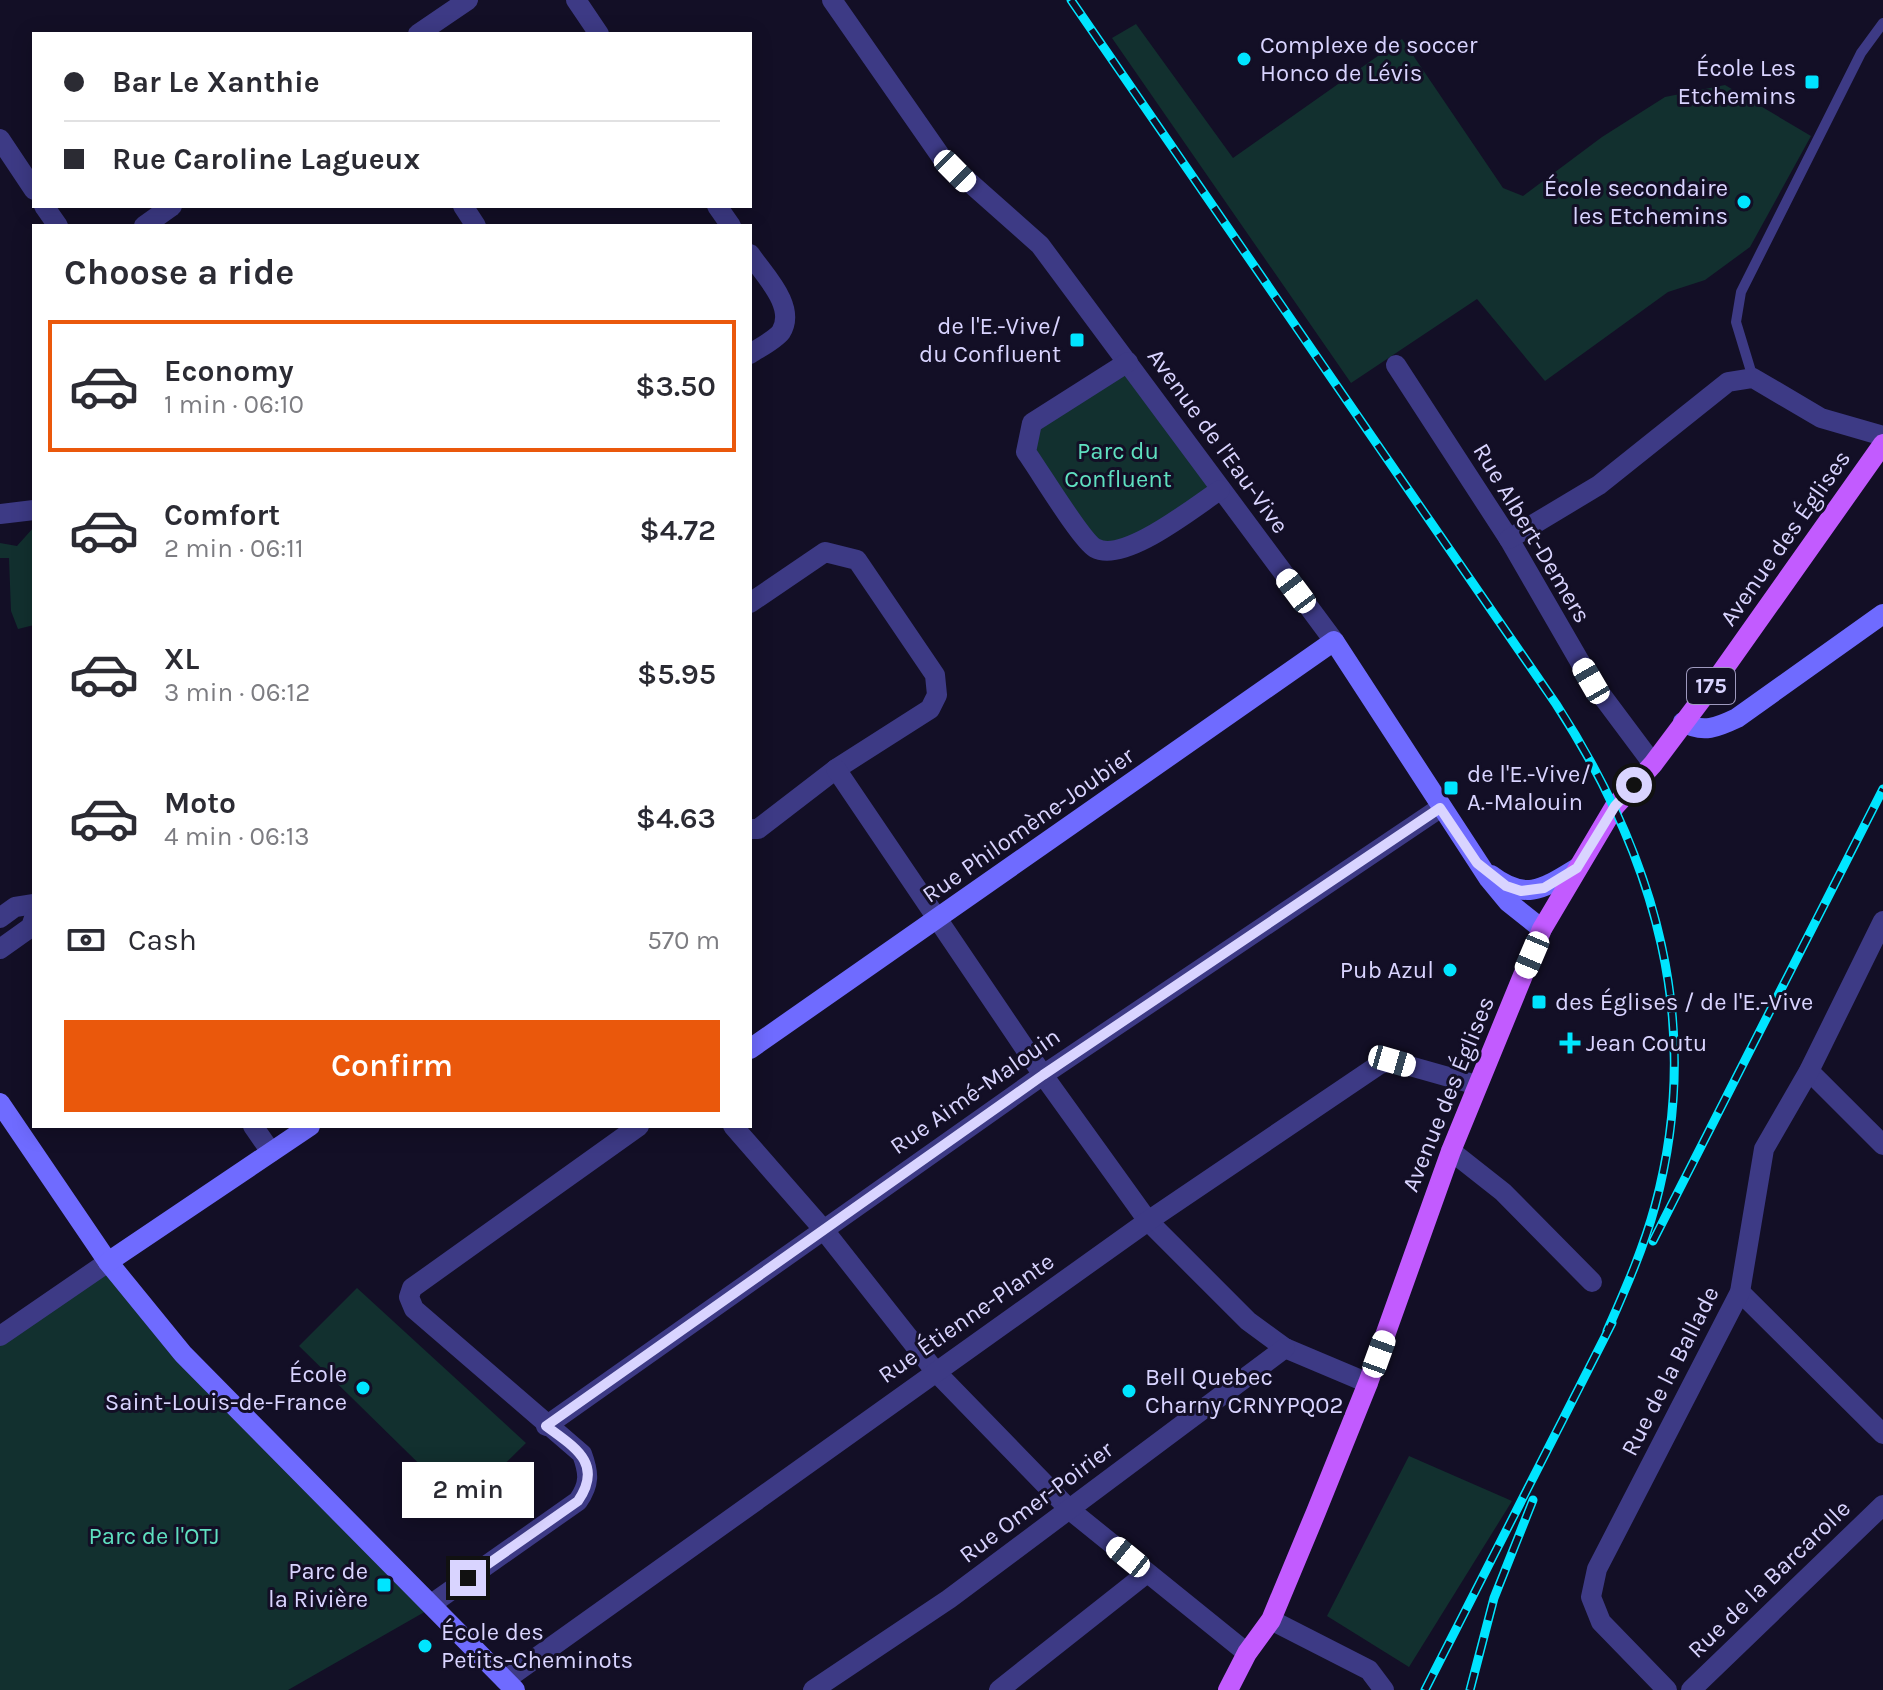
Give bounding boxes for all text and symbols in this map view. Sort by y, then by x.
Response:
place label: Complexe de soccer Honco de Lévis [1260,31,1478,87]
marker: Complexe de soccer Honco de Lévis [1235,50,1253,68]
place label: École Les Etchemins [1678,53,1796,110]
text: Bar Le Xanthie [112,64,320,100]
marker: École Les Etchemins [1803,73,1821,91]
text: Rue Caroline Lagueux [112,141,420,177]
car [930,146,980,196]
place label: École secondaire les Etchemins [1544,173,1728,230]
marker: École secondaire les Etchemins [1735,193,1753,211]
text: Choose a ride [64,251,294,293]
place label: de l'E.-Vive/ du Confluent [919,312,1061,368]
marker: de l'E.-Vive/ du Confluent [1068,331,1086,349]
street label: Avenue de l'Eau-Vive [1142,343,1294,539]
icon: car [68,350,140,422]
text: Economy [164,353,294,389]
text: $3.50 [635,368,716,404]
text: 1 min · 06:10 [164,389,304,420]
park label: Parc du Confluent [1064,437,1172,493]
street label: Rue Albert-Demers [1467,438,1597,628]
street label: Avenue des Églises [1713,444,1856,631]
icon: car [68,494,140,566]
text: Comfort [164,497,280,533]
text: $4.72 [639,512,716,548]
text: 2 min · 06:11 [164,533,304,564]
car [1272,565,1320,617]
icon: car [68,638,140,710]
text: XL [164,641,199,677]
car [1569,654,1613,708]
text: $5.95 [637,656,716,692]
road number: 175 [1687,668,1735,704]
text: 3 min · 06:12 [164,677,310,708]
street label: Rue Philomène-Joubier [917,741,1139,909]
place label: de l'E.-Vive/ A.-Malouin [1467,760,1591,816]
route start [1616,767,1652,803]
marker: de l'E.-Vive/ A.-Malouin [1442,779,1460,797]
icon: car [68,782,140,854]
text: Moto [164,785,236,821]
text: $4.63 [636,800,716,836]
text: 4 min · 06:13 [164,821,310,852]
icon: cash [64,918,108,962]
text: Cash [128,922,197,958]
text: 570 m [647,925,720,956]
car [1512,928,1552,982]
place label: Pub Azul [1340,956,1434,984]
marker: Pub Azul [1441,961,1459,979]
place label: des Églises / de l'E.-Vive [1555,987,1813,1016]
street label: Avenue des Églises [1395,992,1500,1196]
marker: des Églises / de l'E.-Vive [1530,993,1548,1011]
button: Confirm [64,1020,720,1112]
street label: Rue Aimé-Malouin [885,1022,1065,1160]
place label: Jean Coutu [1586,1029,1707,1057]
marker: Jean Coutu [1561,1034,1579,1052]
car [1366,1043,1418,1079]
street label: Rue Étienne-Plante [872,1246,1059,1389]
street label: Rue de la Ballade [1615,1282,1725,1460]
car [1360,1327,1398,1381]
place label: École Saint-Louis-de-France [105,1359,347,1416]
place label: Bell Quebec Charny CRNYPQ02 [1145,1363,1344,1419]
marker: École Saint-Louis-de-France [354,1379,372,1397]
marker: Bell Quebec Charny CRNYPQ02 [1120,1382,1138,1400]
street label: Rue Omer-Poirier [954,1435,1119,1569]
callout: 2 min [402,1462,534,1518]
text: 2 min [433,1474,503,1505]
street label: Rue de la Barcarolle [1682,1494,1856,1664]
park label: Parc de l'OTJ [88,1522,220,1550]
car [1102,1533,1154,1581]
place label: Parc de la Rivière [268,1557,368,1613]
route end [450,1560,486,1596]
marker: Parc de la Rivière [375,1576,393,1594]
place label: École des Petits-Cheminots [441,1617,633,1674]
marker: École des Petits-Cheminots [416,1637,434,1655]

